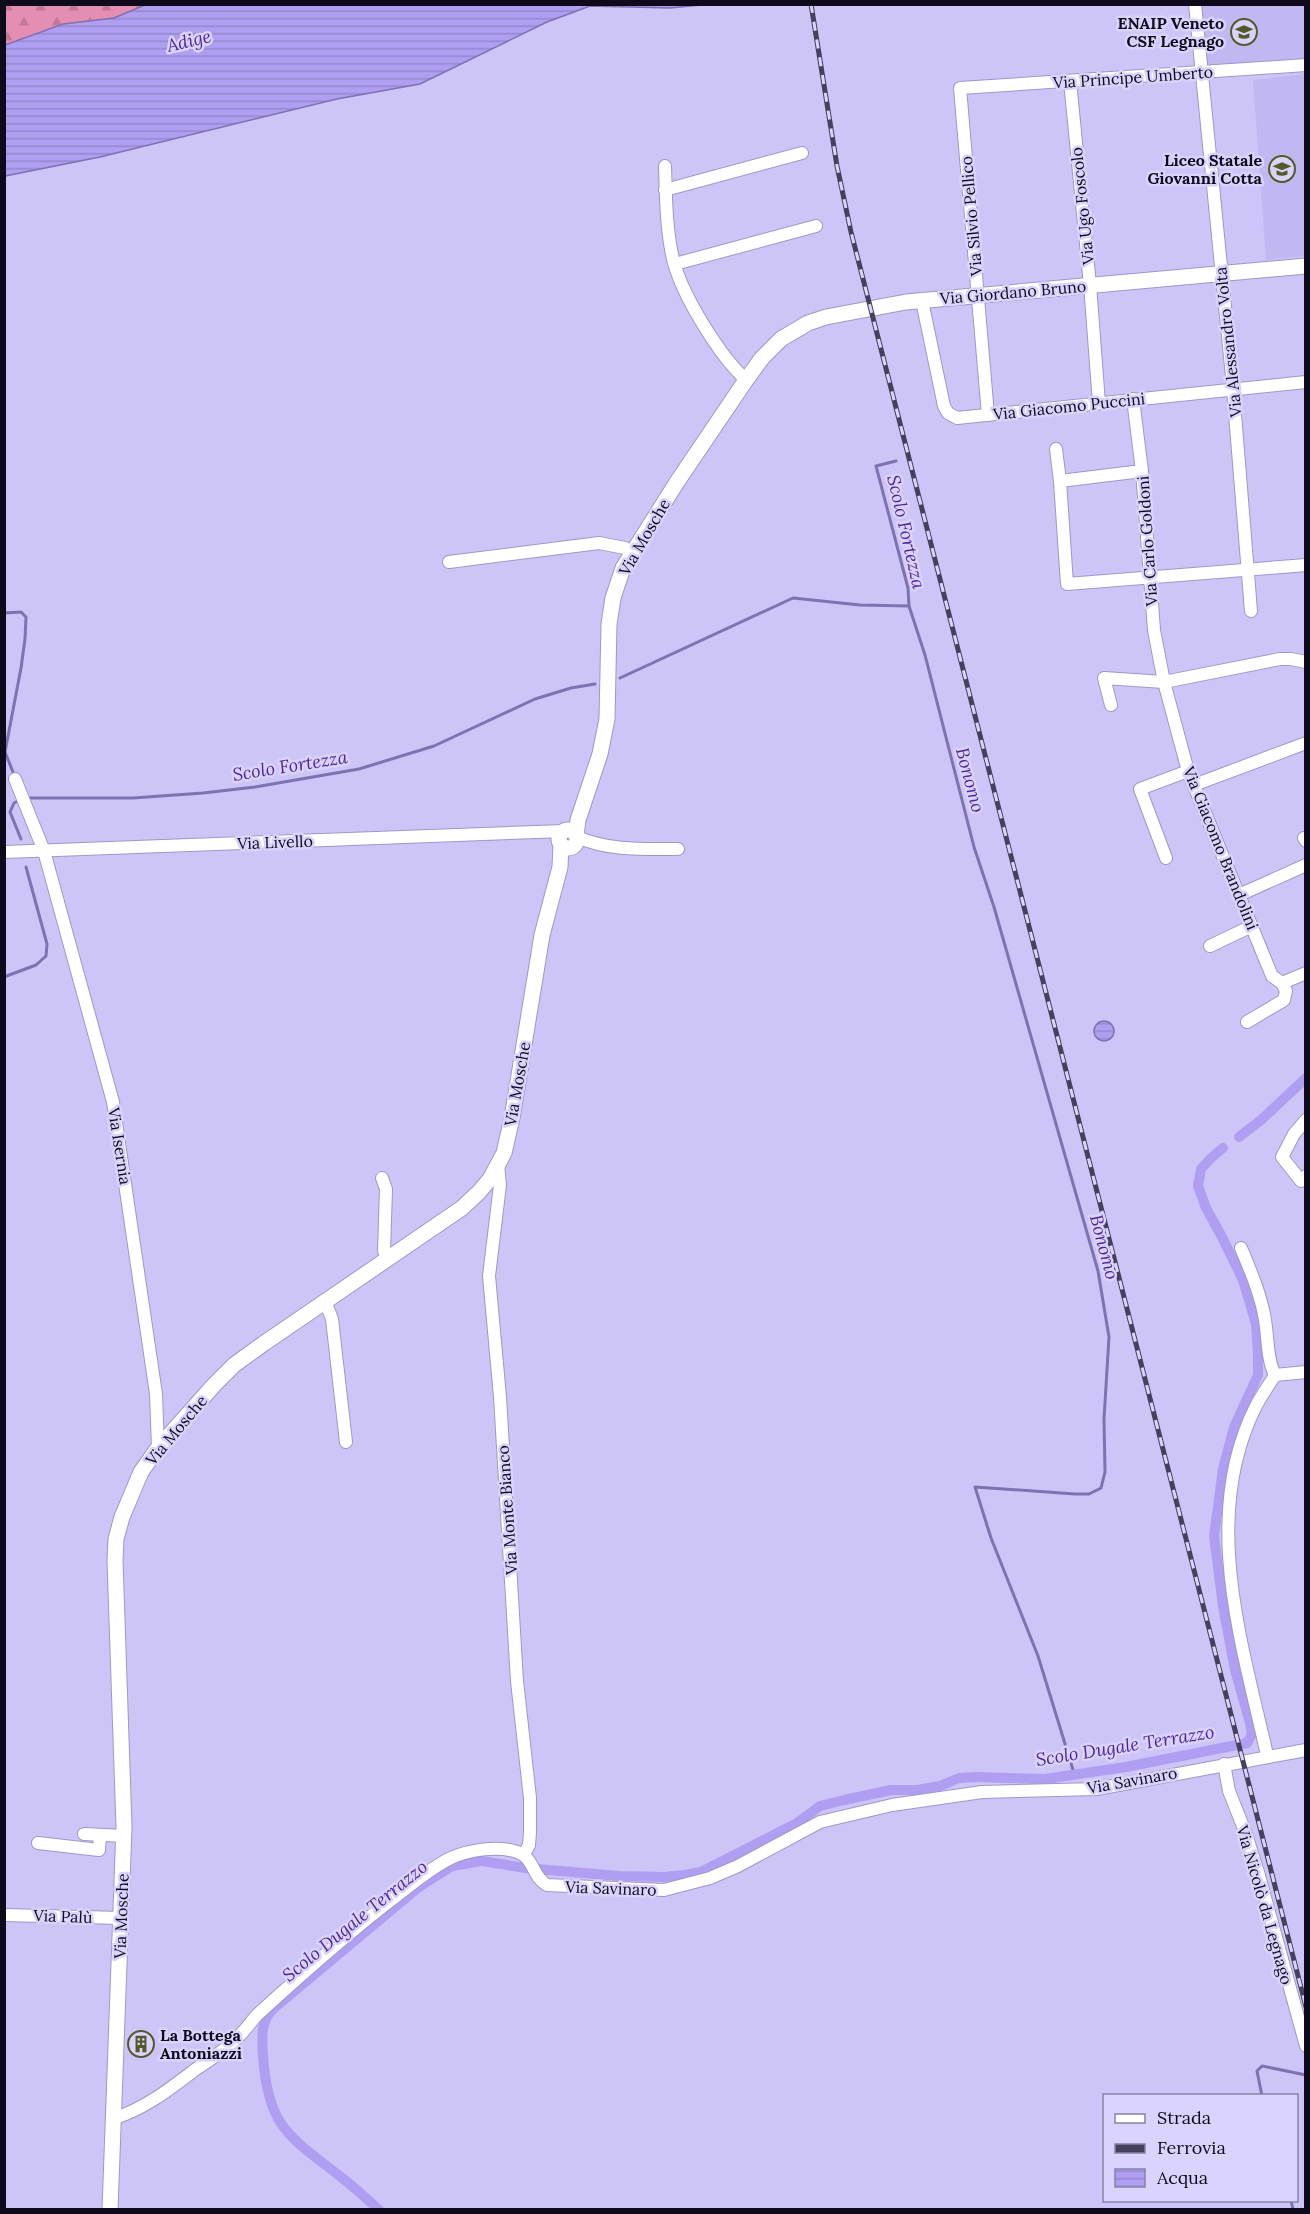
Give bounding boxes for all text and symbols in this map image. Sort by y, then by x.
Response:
place label: ENAIP Veneto CSF Legnago [1117,13,1224,51]
school or university icon: ENAIP Veneto CSF Legnago [1229,17,1259,47]
water label: Adige [163,24,213,57]
street label: Via Principe Umberto [1051,61,1214,93]
street label: Via Ugo Foscolo [1066,146,1098,267]
place label: Liceo Statale Giovanni Cotta [1147,150,1263,188]
school or university icon: Liceo Statale Giovanni Cotta [1267,154,1297,184]
street label: Via Silvio Pellico [956,155,986,278]
street label: Via Alessandro Volta [1210,266,1246,419]
street label: Via Giordano Bruno [938,276,1087,308]
street label: Via Giacomo Puccini [991,388,1146,424]
water label: Scolo Fortezza [882,473,931,591]
street label: Via Carlo Goldoni [1132,475,1162,608]
street label: Via Mosche [614,495,674,580]
water label: Scolo Fortezza [231,745,349,786]
water label: Bonomo [951,745,990,815]
street label: Via Giacomo Brandolini [1179,762,1263,933]
street label: Via Livello [236,831,313,853]
street label: Via Mosche [500,1040,534,1129]
street label: Via Isernia [104,1105,136,1186]
water label: Bonomo [1085,1212,1124,1282]
street label: Via Mosche [140,1391,211,1470]
street label: Via Monte Bianco [492,1445,522,1576]
water label: Scolo Dugale Terrazzo [1034,1720,1216,1771]
street label: Via Savinaro [1084,1762,1179,1798]
street label: Via Nicolò da Legnago [1232,1822,1297,1987]
water label: Scolo Dugale Terrazzo [277,1855,432,1986]
street label: Via Mosche [109,1873,132,1960]
street label: Via Savinaro [564,1876,657,1900]
street label: Via Palù [32,1905,93,1927]
place label: La Bottega Antoniazzi [160,2025,242,2063]
building icon: La Bottega Antoniazzi [126,2029,156,2059]
legend [1103,2094,1298,2202]
text: Strada [1157,2106,1211,2129]
text: Ferrovia [1157,2136,1226,2159]
text: Acqua [1156,2166,1208,2189]

